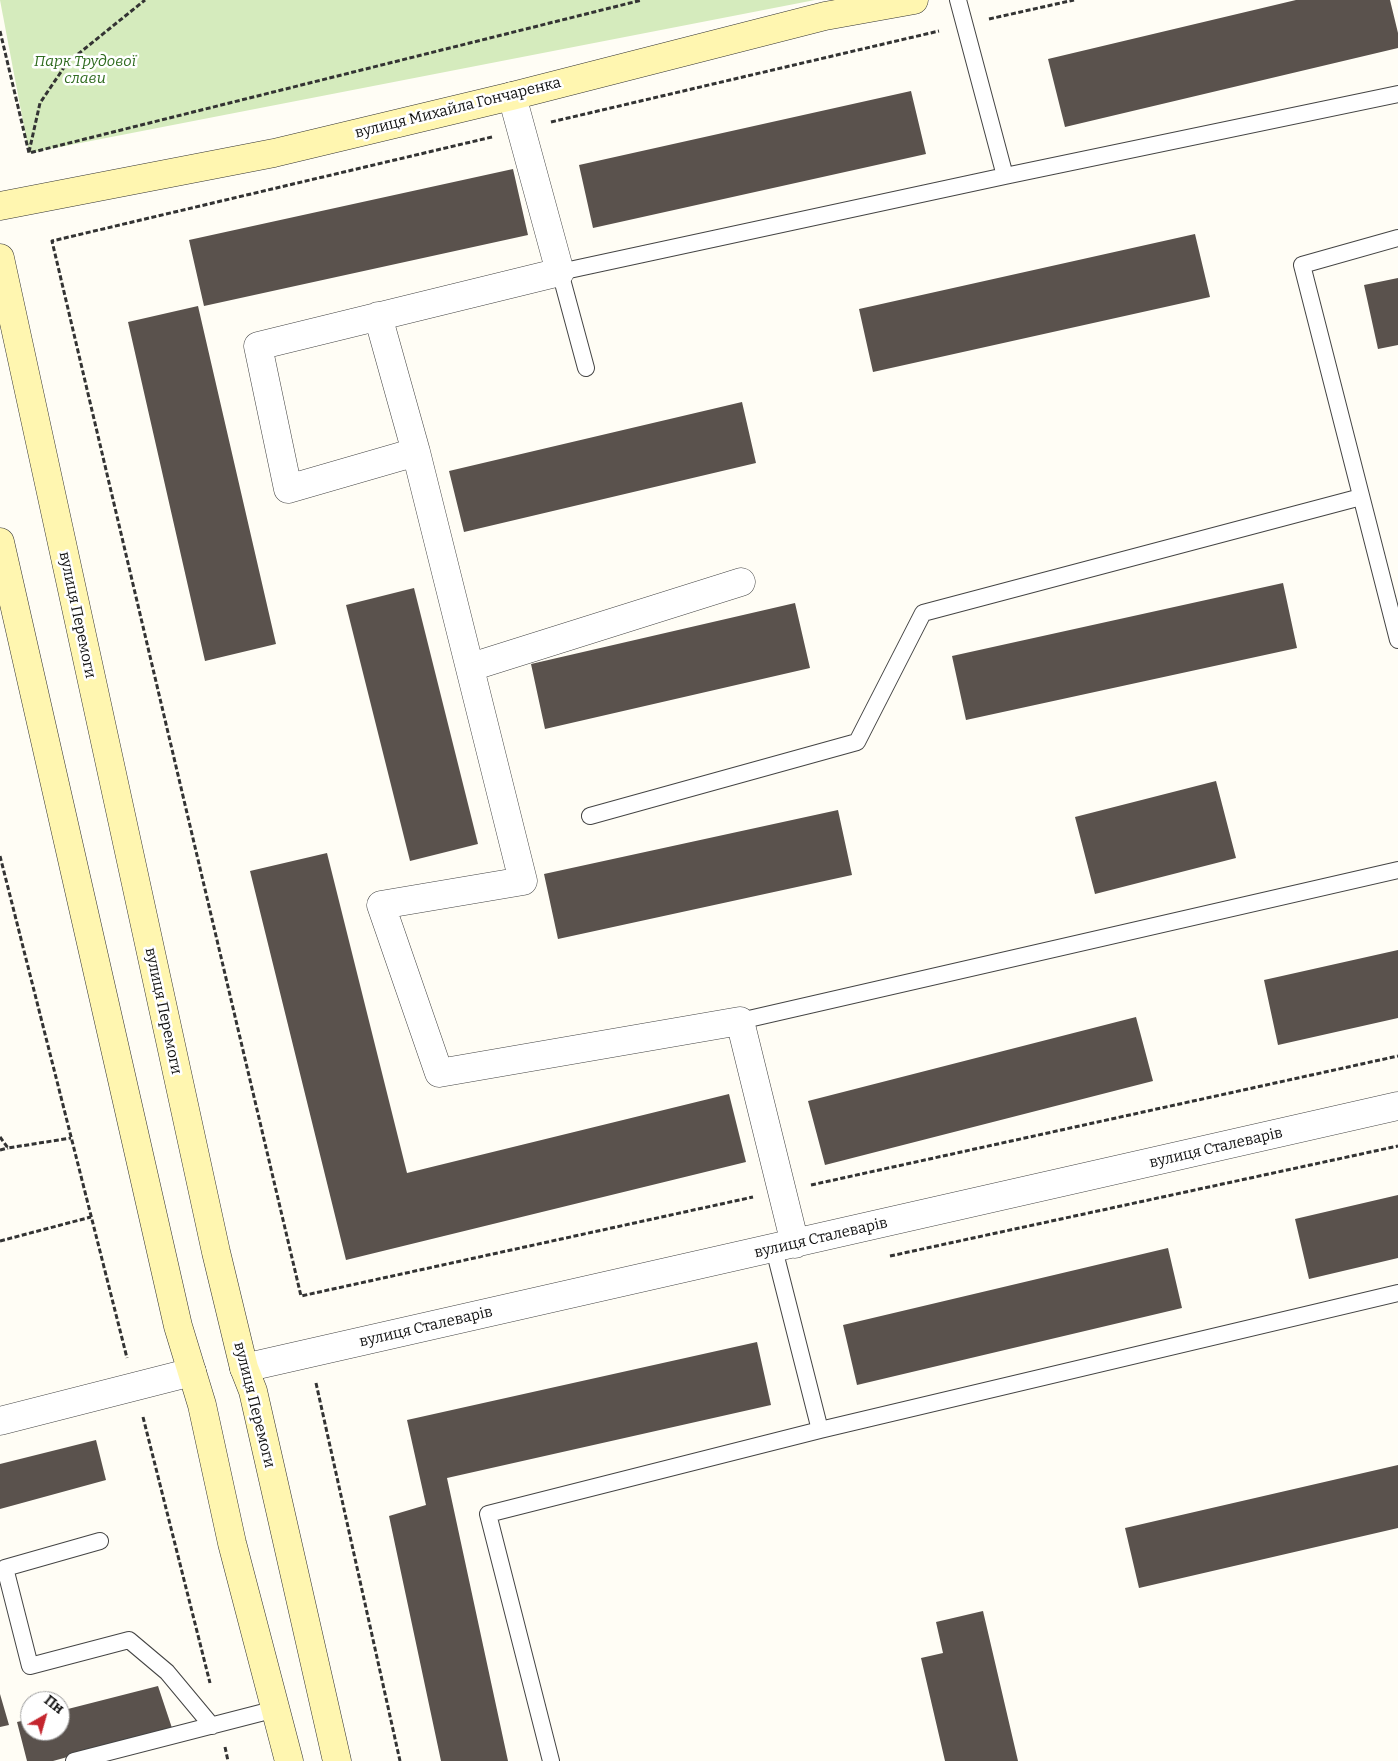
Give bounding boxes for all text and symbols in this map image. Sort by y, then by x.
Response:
park label: Парк Трудової слави [34,53,136,88]
street label: вулиця Михайла Гончаренка [353,74,563,142]
street label: вулиця Перемоги [55,550,99,680]
street label: вулиця Перемоги [141,946,185,1076]
street label: вулиця Сталеварів [1148,1124,1284,1172]
street label: вулиця Сталеварів [753,1214,889,1262]
street label: вулиця Сталеварів [358,1303,494,1351]
street label: вулиця Перемоги [230,1340,278,1470]
north arrow [20,1691,70,1741]
text: Пн [41,1692,67,1718]

